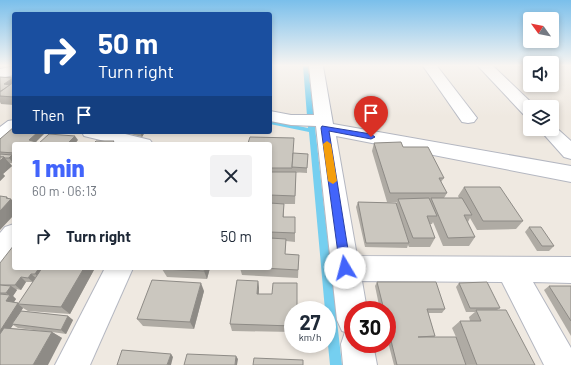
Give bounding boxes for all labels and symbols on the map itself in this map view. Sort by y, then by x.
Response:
north arrow [523,12,559,48]
pin [354,96,388,137]
position arrow [324,247,366,289]
speed limit sign: 30 [344,301,396,353]

